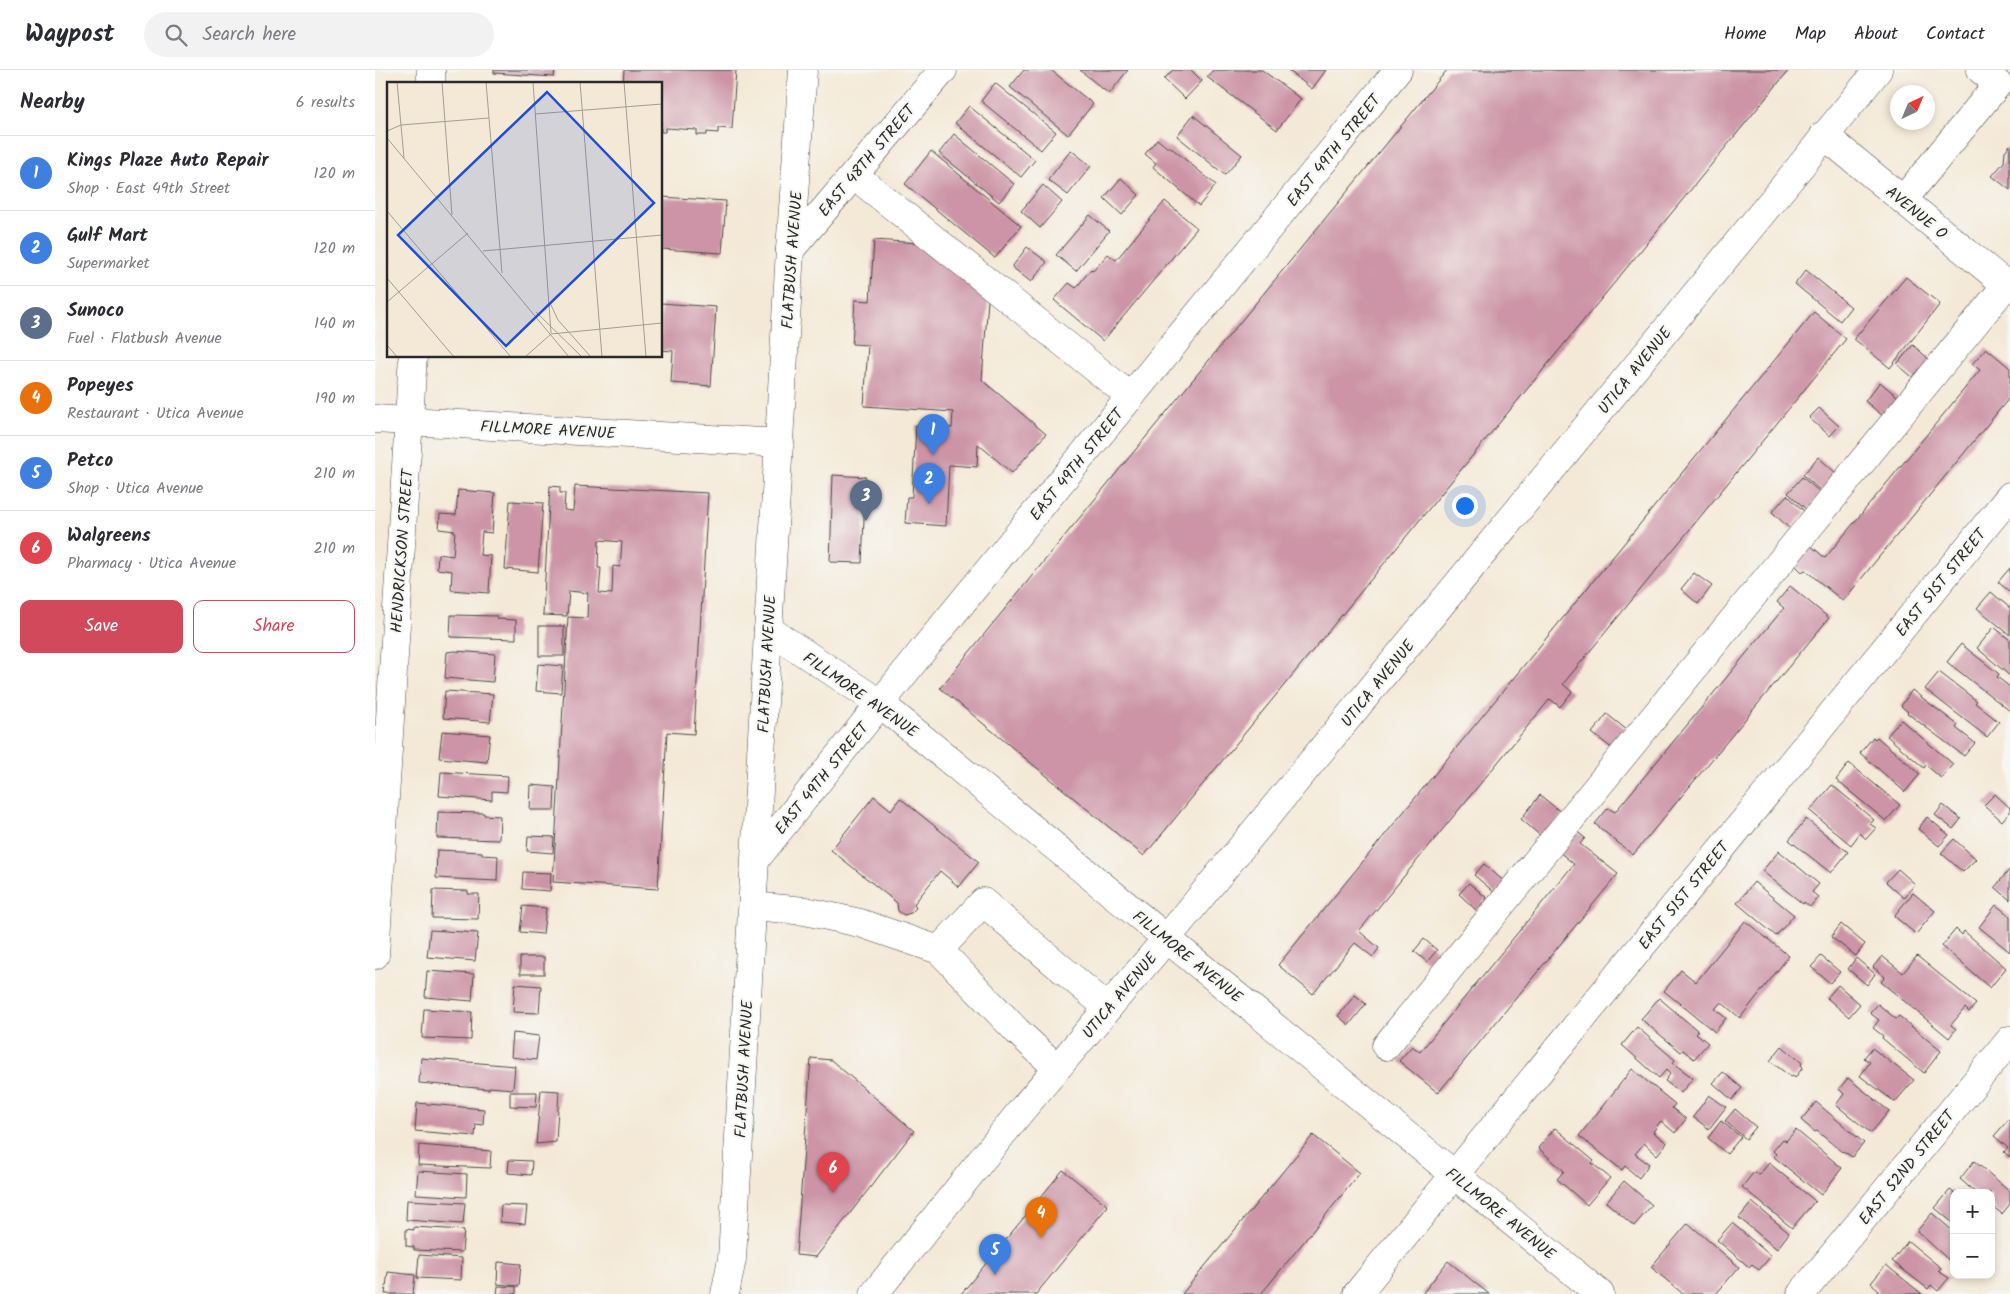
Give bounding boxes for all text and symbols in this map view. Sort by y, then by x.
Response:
search box [144,12,494,57]
text: Waypost [25,15,114,54]
text: Search here [202,20,296,50]
text: Home [1724,20,1767,49]
text: Map [1795,20,1826,49]
text: About [1854,20,1898,49]
text: Contact [1926,20,1985,49]
icon: search [162,21,190,49]
inset map [387,82,663,358]
north arrow [1890,85,1935,130]
text: Nearby [20,86,85,119]
street label: EAST 49TH STREET [1281,88,1388,213]
text: 6 results [296,90,355,115]
street label: EAST 48TH STREET [812,98,923,223]
text: Kings Plaze Auto Repair [67,146,268,176]
text: 1 [34,161,38,186]
text: 120 m [314,161,355,186]
text: Shop · East 49th Street [67,176,230,201]
street label: AVENUE O [1880,180,1953,246]
street label: FLATBUSH AVENUE [775,190,810,330]
text: Gulf Mart [67,221,148,251]
text: 2 [31,236,41,261]
text: 120 m [314,236,355,261]
text: Supermarket [67,251,150,276]
text: Sunoco [67,296,124,326]
text: 3 [32,311,40,336]
text: 140 m [314,311,355,336]
street label: UTICA AVENUE [1592,321,1679,420]
text: Fuel · Flatbush Avenue [67,326,222,351]
text: Popeyes [67,371,134,401]
text: 4 [32,386,40,411]
text: 190 m [315,386,355,411]
text: Restaurant · Utica Avenue [67,401,244,426]
street label: EAST 49TH STREET [1024,402,1131,527]
street label: FILLMORE AVENUE [480,414,617,447]
pin: 1 [917,414,949,455]
text: Petco [67,446,113,476]
text: 5 [32,461,40,486]
text: 210 m [314,461,355,486]
pin: 2 [913,463,945,504]
street label: HENDRICKSON STREET [384,467,421,634]
text: Shop · Utica Avenue [67,476,203,501]
pin: 3 [850,480,882,521]
your location [1452,493,1478,519]
text: Walgreens [67,521,151,551]
street label: EAST 51ST STREET [1889,522,1994,643]
text: 6 [32,536,40,561]
text: 210 m [314,536,355,561]
text: Pharmacy · Utica Avenue [67,551,236,576]
street label: FLATBUSH AVENUE [751,594,784,734]
button: Save [20,600,183,653]
button: Share [193,600,355,653]
street label: UTICA AVENUE [1335,634,1422,733]
street label: FILLMORE AVENUE [797,646,923,745]
street label: EAST 49TH STREET [769,716,876,841]
street label: EAST 51ST STREET [1632,835,1737,956]
street label: FILLMORE AVENUE [1126,905,1248,1010]
street label: UTICA AVENUE [1076,947,1164,1045]
street label: FLATBUSH AVENUE [728,999,761,1139]
street label: EAST 52ND STREET [1853,1104,1962,1231]
pin: 6 [817,1152,849,1193]
street label: FILLMORE AVENUE [1439,1162,1561,1267]
map controls [1950,1189,1995,1279]
button: + [1950,1189,1995,1234]
pin: 4 [1025,1197,1057,1238]
pin: 5 [979,1234,1011,1275]
button: − [1950,1234,1995,1279]

